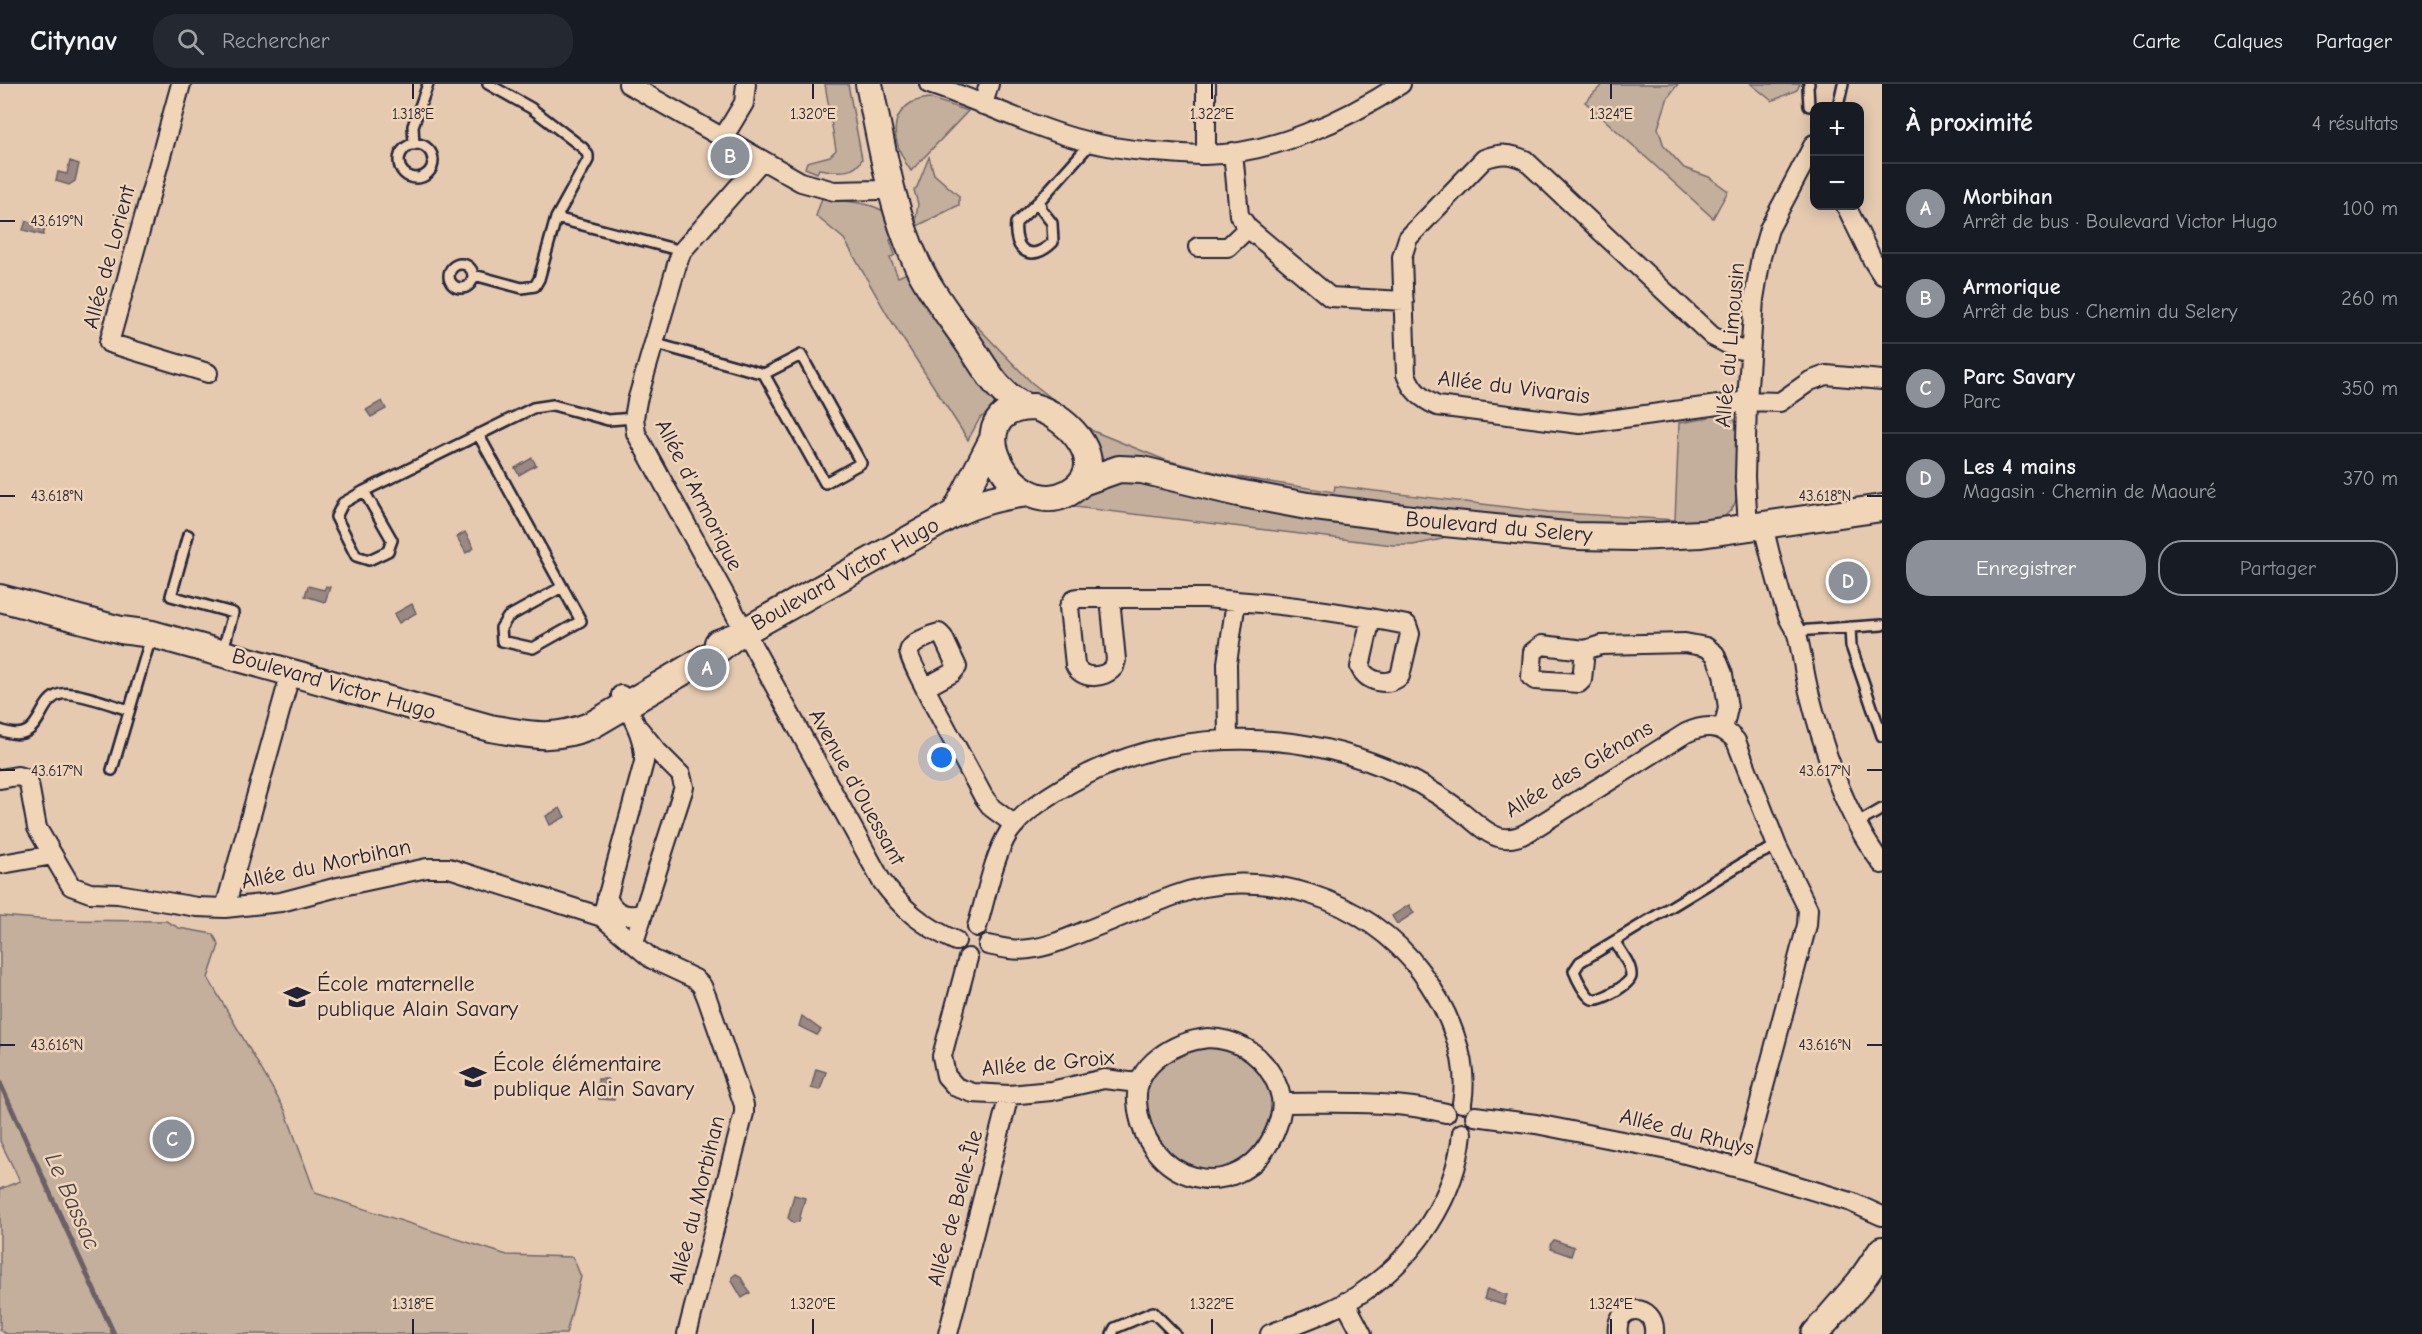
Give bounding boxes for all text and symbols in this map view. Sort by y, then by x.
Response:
search box [153,14,573,68]
text: Citynav [30,25,117,57]
icon: search [174,25,207,58]
text: Rechercher [222,28,329,54]
text: Carte [2133,29,2181,53]
text: Calques [2214,29,2283,53]
text: Partager [2316,29,2392,53]
map controls [1810,102,1864,210]
button: + [1810,102,1864,156]
text: 1.318°E [392,105,434,123]
text: 1.320°E [790,105,836,123]
text: 1.322°E [1190,105,1234,123]
text: 1.324°E [1589,105,1633,123]
text: À proximité [1906,108,2033,138]
text: 4 résultats [2312,112,2398,135]
pin: B [710,134,750,178]
button: − [1810,156,1864,210]
street label: Allée de Lorient [77,182,141,332]
text: Morbihan [1963,184,2053,210]
text: A [1920,197,1931,220]
text: 100 m [2343,197,2398,220]
text: Arrêt de bus · Boulevard Victor Hugo [1963,210,2277,233]
text: 43.619°N [31,212,83,230]
street label: Allée du Limousin [1710,261,1750,429]
text: Armorique [1963,274,2061,300]
text: B [1919,287,1932,310]
text: 260 m [2341,287,2398,310]
text: Arrêt de bus · Chemin du Selery [1963,300,2237,323]
text: Parc Savary [1963,364,2075,390]
street label: Allée du Vivarais [1437,365,1591,409]
text: C [1919,377,1932,400]
text: 350 m [2342,377,2398,400]
text: Parc [1963,390,2001,413]
street label: Allée d'Armorique [650,415,748,575]
text: Les 4 mains [1963,454,2076,480]
text: D [1919,467,1932,490]
text: 370 m [2343,467,2398,490]
text: Magasin · Chemin de Maouré [1963,480,2216,503]
text: 43.618°N [31,487,83,505]
text: 43.618°N [1799,487,1851,505]
street label: Boulevard du Selery [1405,506,1594,548]
street label: Boulevard Victor Hugo [747,512,943,636]
button: Enregistrer [1906,540,2146,596]
button: Partager [2158,540,2398,596]
pin: D [1828,558,1868,604]
street label: Boulevard Victor Hugo [229,642,439,726]
pin: A [688,646,726,690]
street label: Avenue d'Ouessant [803,704,911,870]
street label: Allée des Glénans [1501,715,1657,823]
your location [927,743,956,772]
text: 43.617°N [31,762,83,780]
text: 43.617°N [1799,762,1851,780]
street label: Allée du Morbihan [239,833,413,895]
place label: École maternelle publique Alain Savary [317,971,518,1022]
school or university icon: École maternelle publique Alain Savary [282,982,312,1012]
text: 43.616°N [31,1036,83,1054]
text: 43.616°N [1799,1036,1851,1054]
street label: Allée de Groix [981,1044,1116,1082]
place label: École élémentaire publique Alain Savary [493,1051,694,1102]
school or university icon: École élémentaire publique Alain Savary [458,1062,488,1092]
street label: Allée du Rhuys [1617,1103,1757,1161]
street label: Allée du Morbihan [663,1113,731,1287]
pin: C [152,1116,192,1162]
street label: Allée de Belle-Île [922,1127,988,1289]
water label: Le Bassac [39,1148,107,1254]
text: 1.318°E [392,1295,434,1313]
text: 1.320°E [790,1295,836,1313]
text: 1.322°E [1190,1295,1234,1313]
text: 1.324°E [1589,1295,1633,1313]

